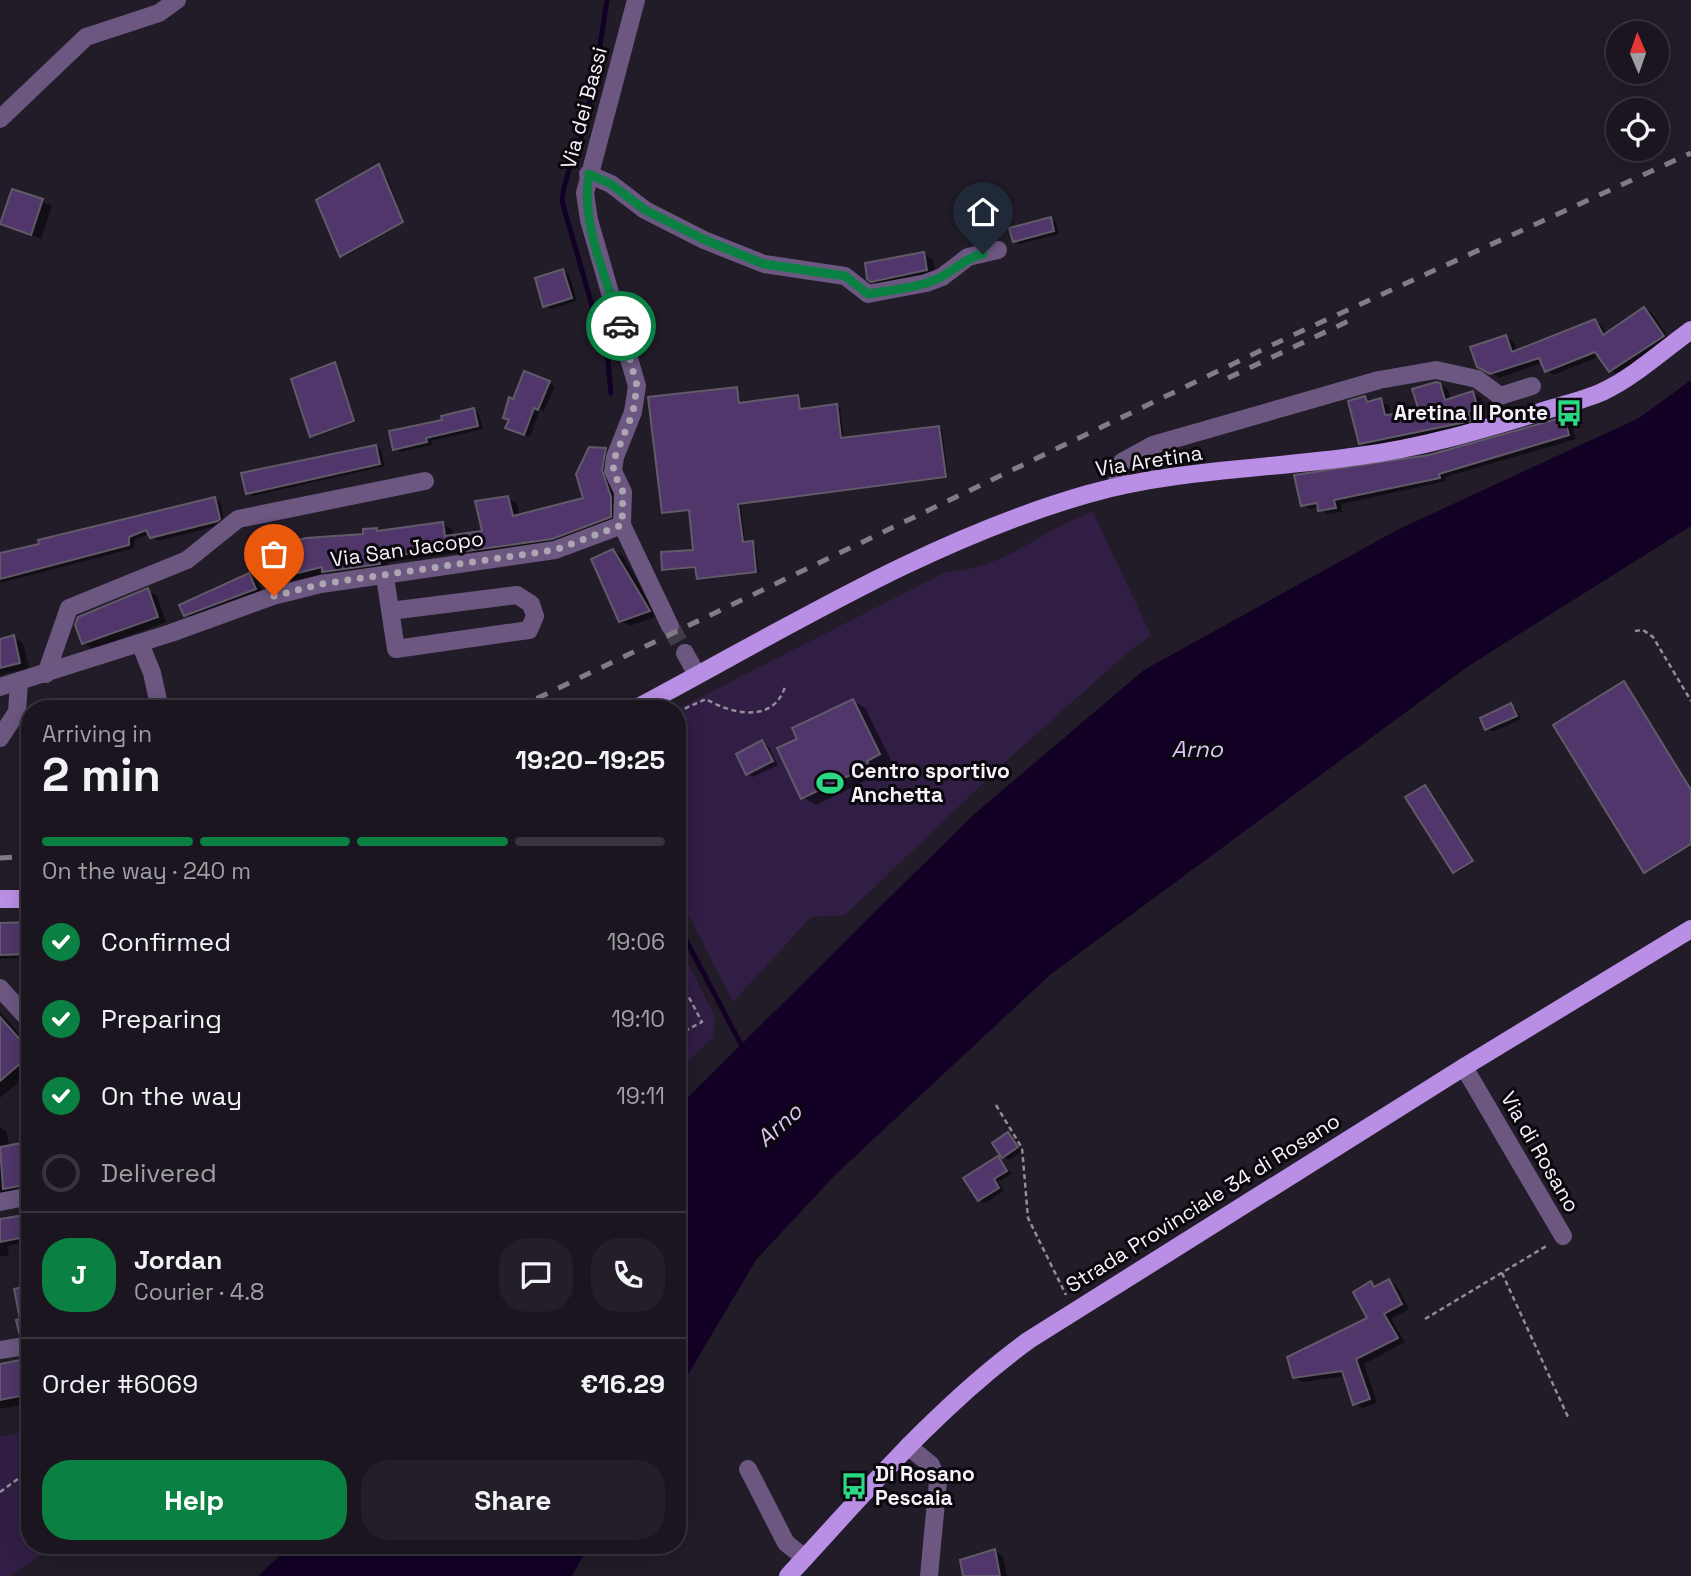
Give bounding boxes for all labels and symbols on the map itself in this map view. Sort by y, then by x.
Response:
north arrow [1606,21,1670,84]
street label: Via dei Bassi [554,44,613,172]
pin [953,182,1013,254]
courier [586,291,656,361]
bus stop icon: Aretina Il Ponte [1554,398,1584,428]
place label: Aretina Il Ponte [1394,399,1548,426]
street label: Via Aretina [1094,439,1204,482]
pin [244,524,304,596]
street label: Via San Jacopo [329,524,485,573]
water label: Arno [1171,734,1224,764]
place label: Centro sportivo Anchetta [851,757,1010,808]
sports icon: Centro sportivo Anchetta [815,768,845,798]
street label: Via di Rosano [1495,1087,1586,1217]
water label: Arno [750,1096,809,1153]
street label: Strada Provinciale 34 di Rosano [1061,1107,1345,1298]
place label: Di Rosano Pescaia [875,1460,975,1511]
bus stop icon: Di Rosano Pescaia [839,1471,869,1501]

